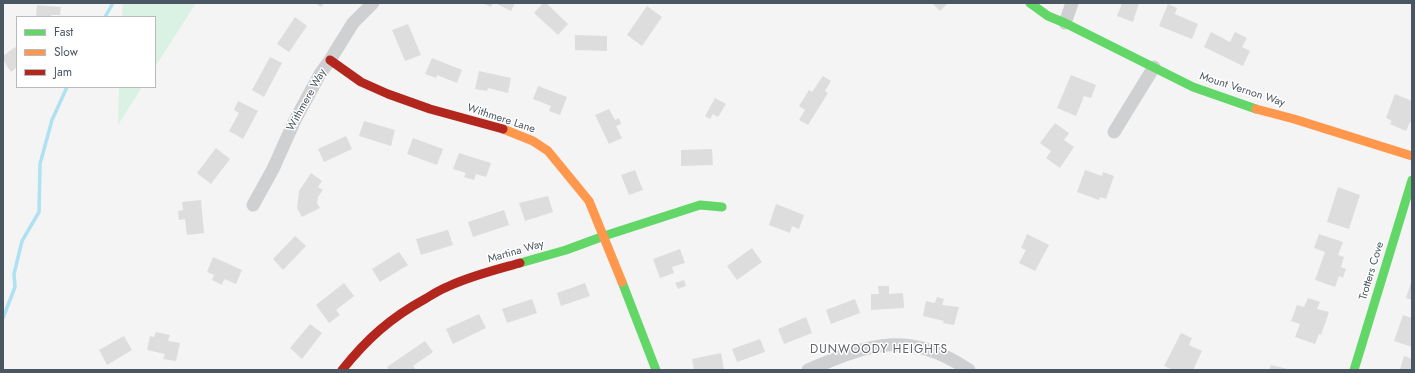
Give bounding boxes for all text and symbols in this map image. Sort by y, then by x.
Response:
legend [16,16,156,88]
text: Fast [54,23,73,41]
text: Slow [54,43,78,61]
text: Jam [54,63,72,81]
street label: Withmere Way [285,67,329,133]
street label: Mount Vernon Way [1198,70,1286,110]
street label: Withmere Lane [465,102,537,136]
street label: Martina Way [486,238,546,266]
street label: Trotters Cove [1357,240,1387,302]
district label: DUNWOODY HEIGHTS [810,343,948,357]

